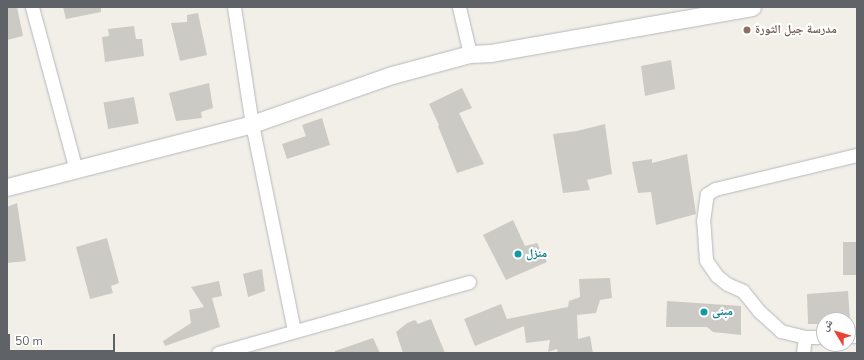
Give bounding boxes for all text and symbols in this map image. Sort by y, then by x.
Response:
place label: مدرسة جيل الثورة [755,23,837,37]
marker: مدرسة جيل الثورة [742,25,752,35]
place label: منزل [526,247,547,261]
marker: منزل [513,249,523,259]
place label: مبنى [712,305,733,319]
marker: مبنى [699,307,709,317]
north arrow [816,312,856,352]
text: ش [817,316,836,334]
scale bar [10,326,117,352]
text: 50 m [15,333,43,349]

